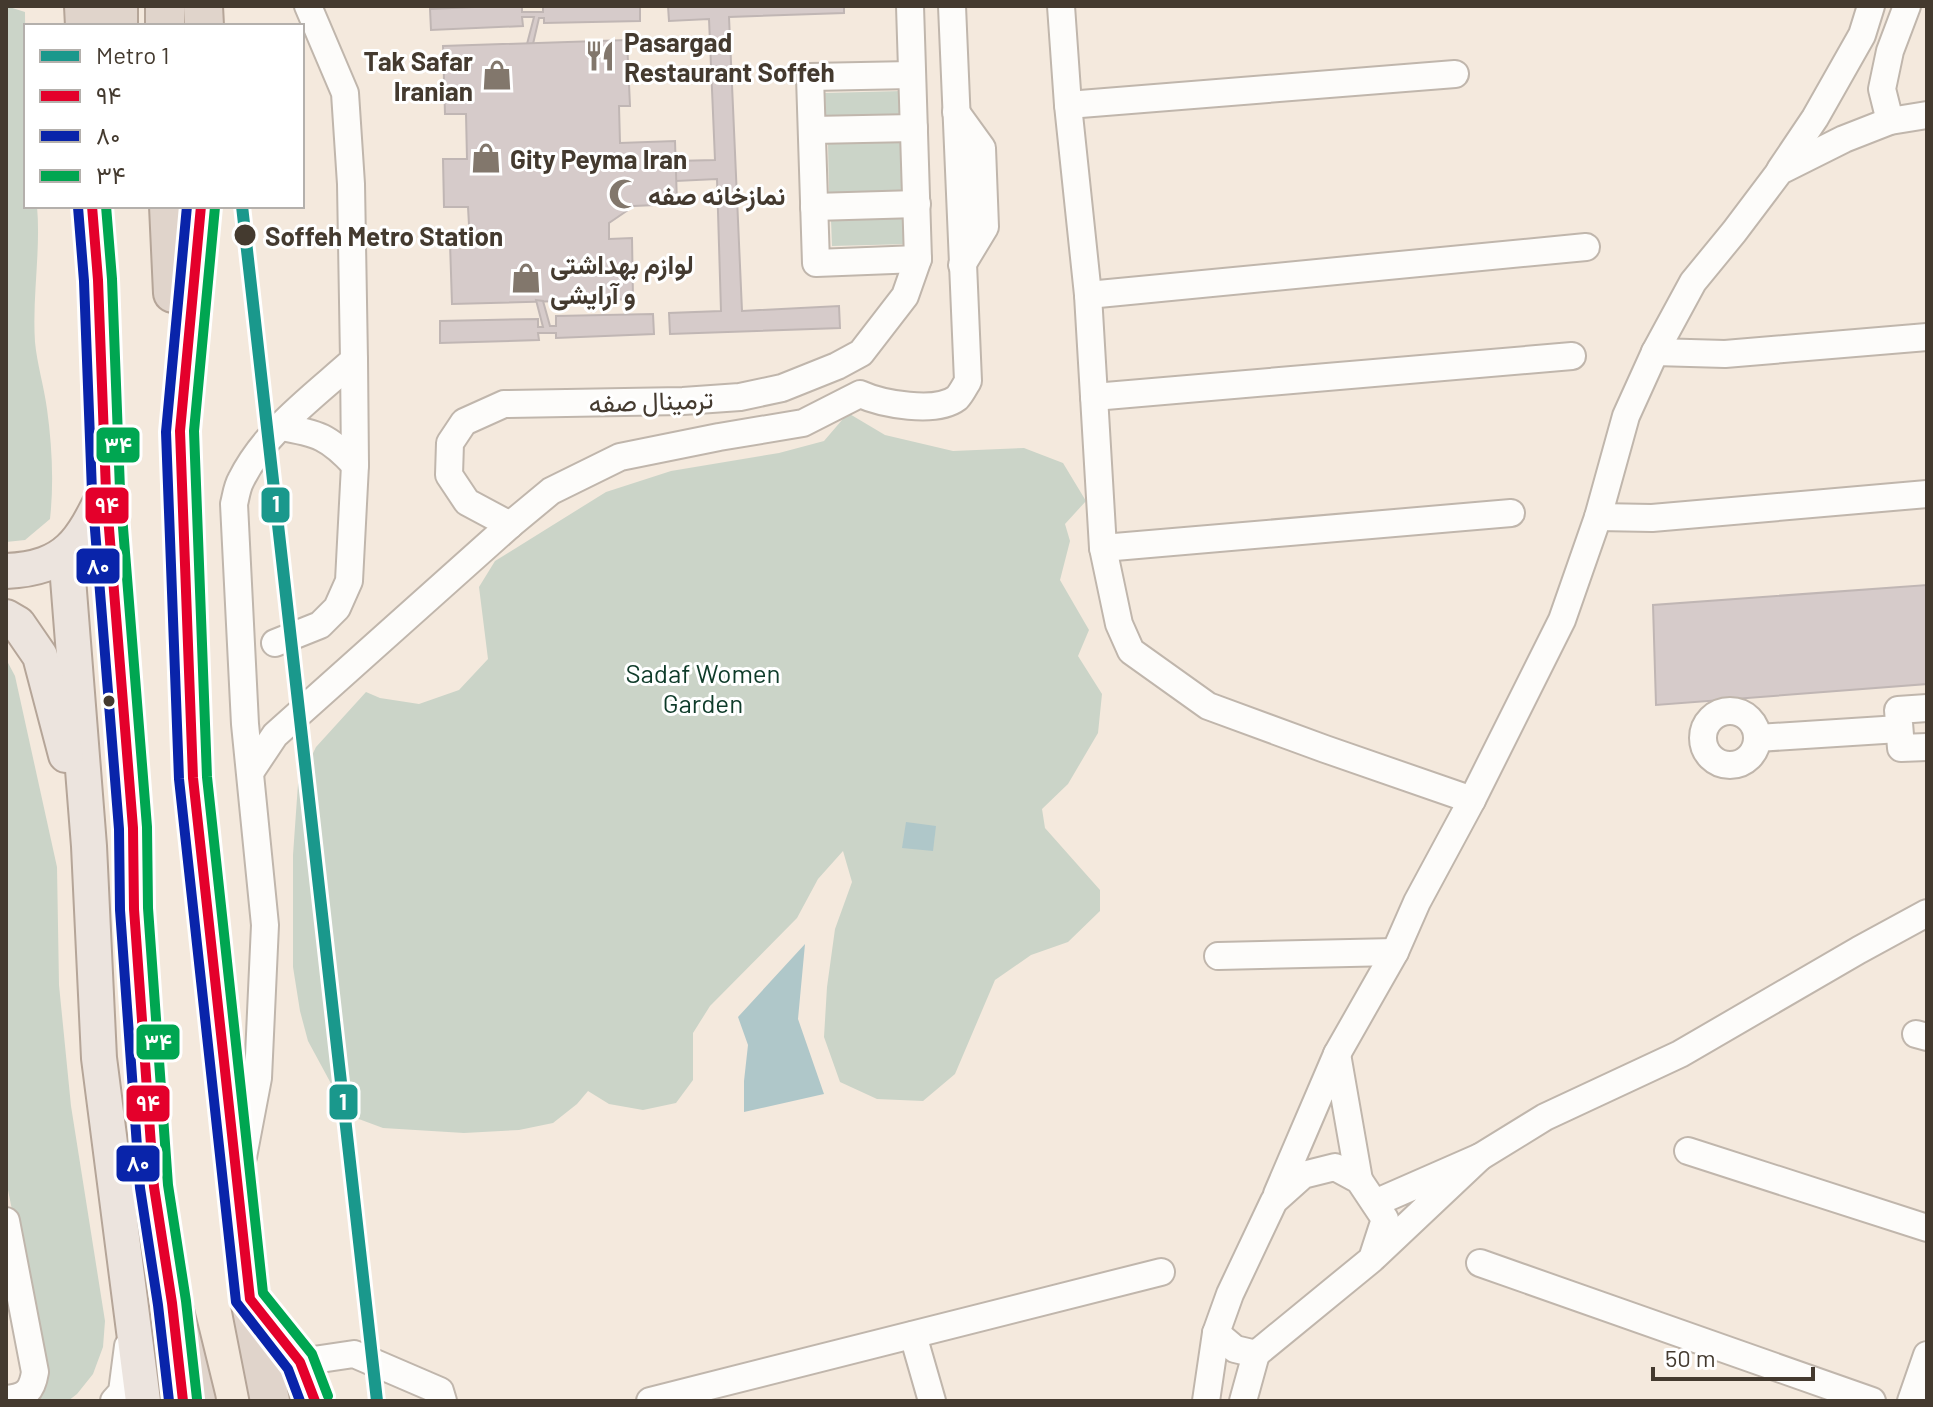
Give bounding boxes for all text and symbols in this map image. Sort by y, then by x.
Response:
legend [24,24,304,208]
place label: Pasargad Restaurant Soffeh [624,26,835,87]
restaurant icon: Pasargad Restaurant Soffeh [583,39,617,73]
text: Metro 1 [96,40,169,69]
place label: Tak Safar Iranian [364,45,473,106]
shop icon: Tak Safar Iranian [480,58,514,92]
text: ۹۴ [96,80,121,109]
text: ۸۰ [96,120,120,149]
shop icon: Gity Peyma Iran [469,141,503,175]
place label: Gity Peyma Iran [510,143,687,174]
text: ۳۴ [96,160,126,189]
mosque icon: نمازخانه صفه [607,177,641,211]
place label: نمازخانه صفه [648,179,785,212]
place label: Soffeh Metro Station [265,220,503,251]
marker: Soffeh Metro Station [232,222,258,248]
place label: لوازم بهداشتی و آرایشی [550,248,694,311]
shop icon: لوازم بهداشتی و آرایشی [509,261,543,295]
street label: ترمینال صفه [588,382,714,420]
line badge: ۳۴ [95,426,141,464]
text: ۳۴ [104,431,132,457]
line badge: ۹۴ [84,486,130,525]
line badge: 1 [260,486,291,524]
text: 1 [272,490,280,516]
text: ۹۴ [95,491,119,517]
line badge: ۸۰ [75,547,121,585]
text: ۸۰ [86,552,110,578]
park label: Sadaf Women Garden [625,657,781,718]
unlabelled marker [101,693,117,709]
line badge: ۳۴ [135,1023,181,1061]
text: ۳۴ [144,1028,172,1054]
line badge: 1 [328,1083,359,1121]
line badge: ۹۴ [125,1084,171,1123]
text: 1 [339,1088,347,1114]
text: ۹۴ [136,1089,160,1115]
line badge: ۸۰ [115,1144,161,1183]
text: ۸۰ [126,1149,150,1175]
scale bar [1653,1331,1813,1381]
text: 50 m [1665,1343,1716,1372]

